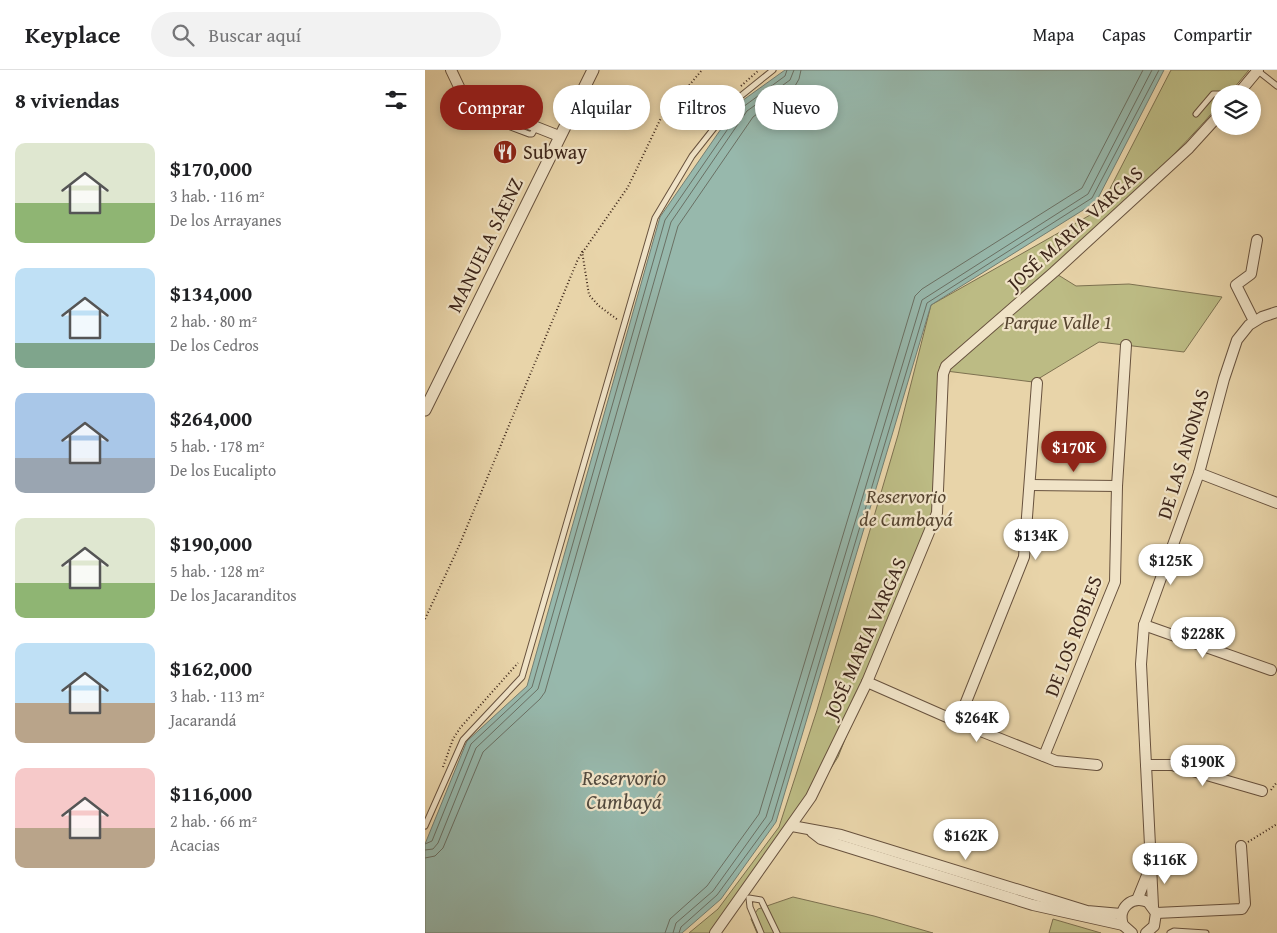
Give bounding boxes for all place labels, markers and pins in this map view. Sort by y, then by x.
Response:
place label: Subway [523,137,587,166]
restaurant icon: Subway [492,139,518,165]
pin: $170K [1039,430,1109,473]
pin: $134K [1001,518,1071,561]
pin: $125K [1136,544,1206,586]
pin: $228K [1168,616,1238,659]
pin: $264K [942,700,1012,743]
pin: $190K [1168,744,1238,787]
pin: $162K [931,818,1001,861]
pin: $116K [1130,842,1200,885]

